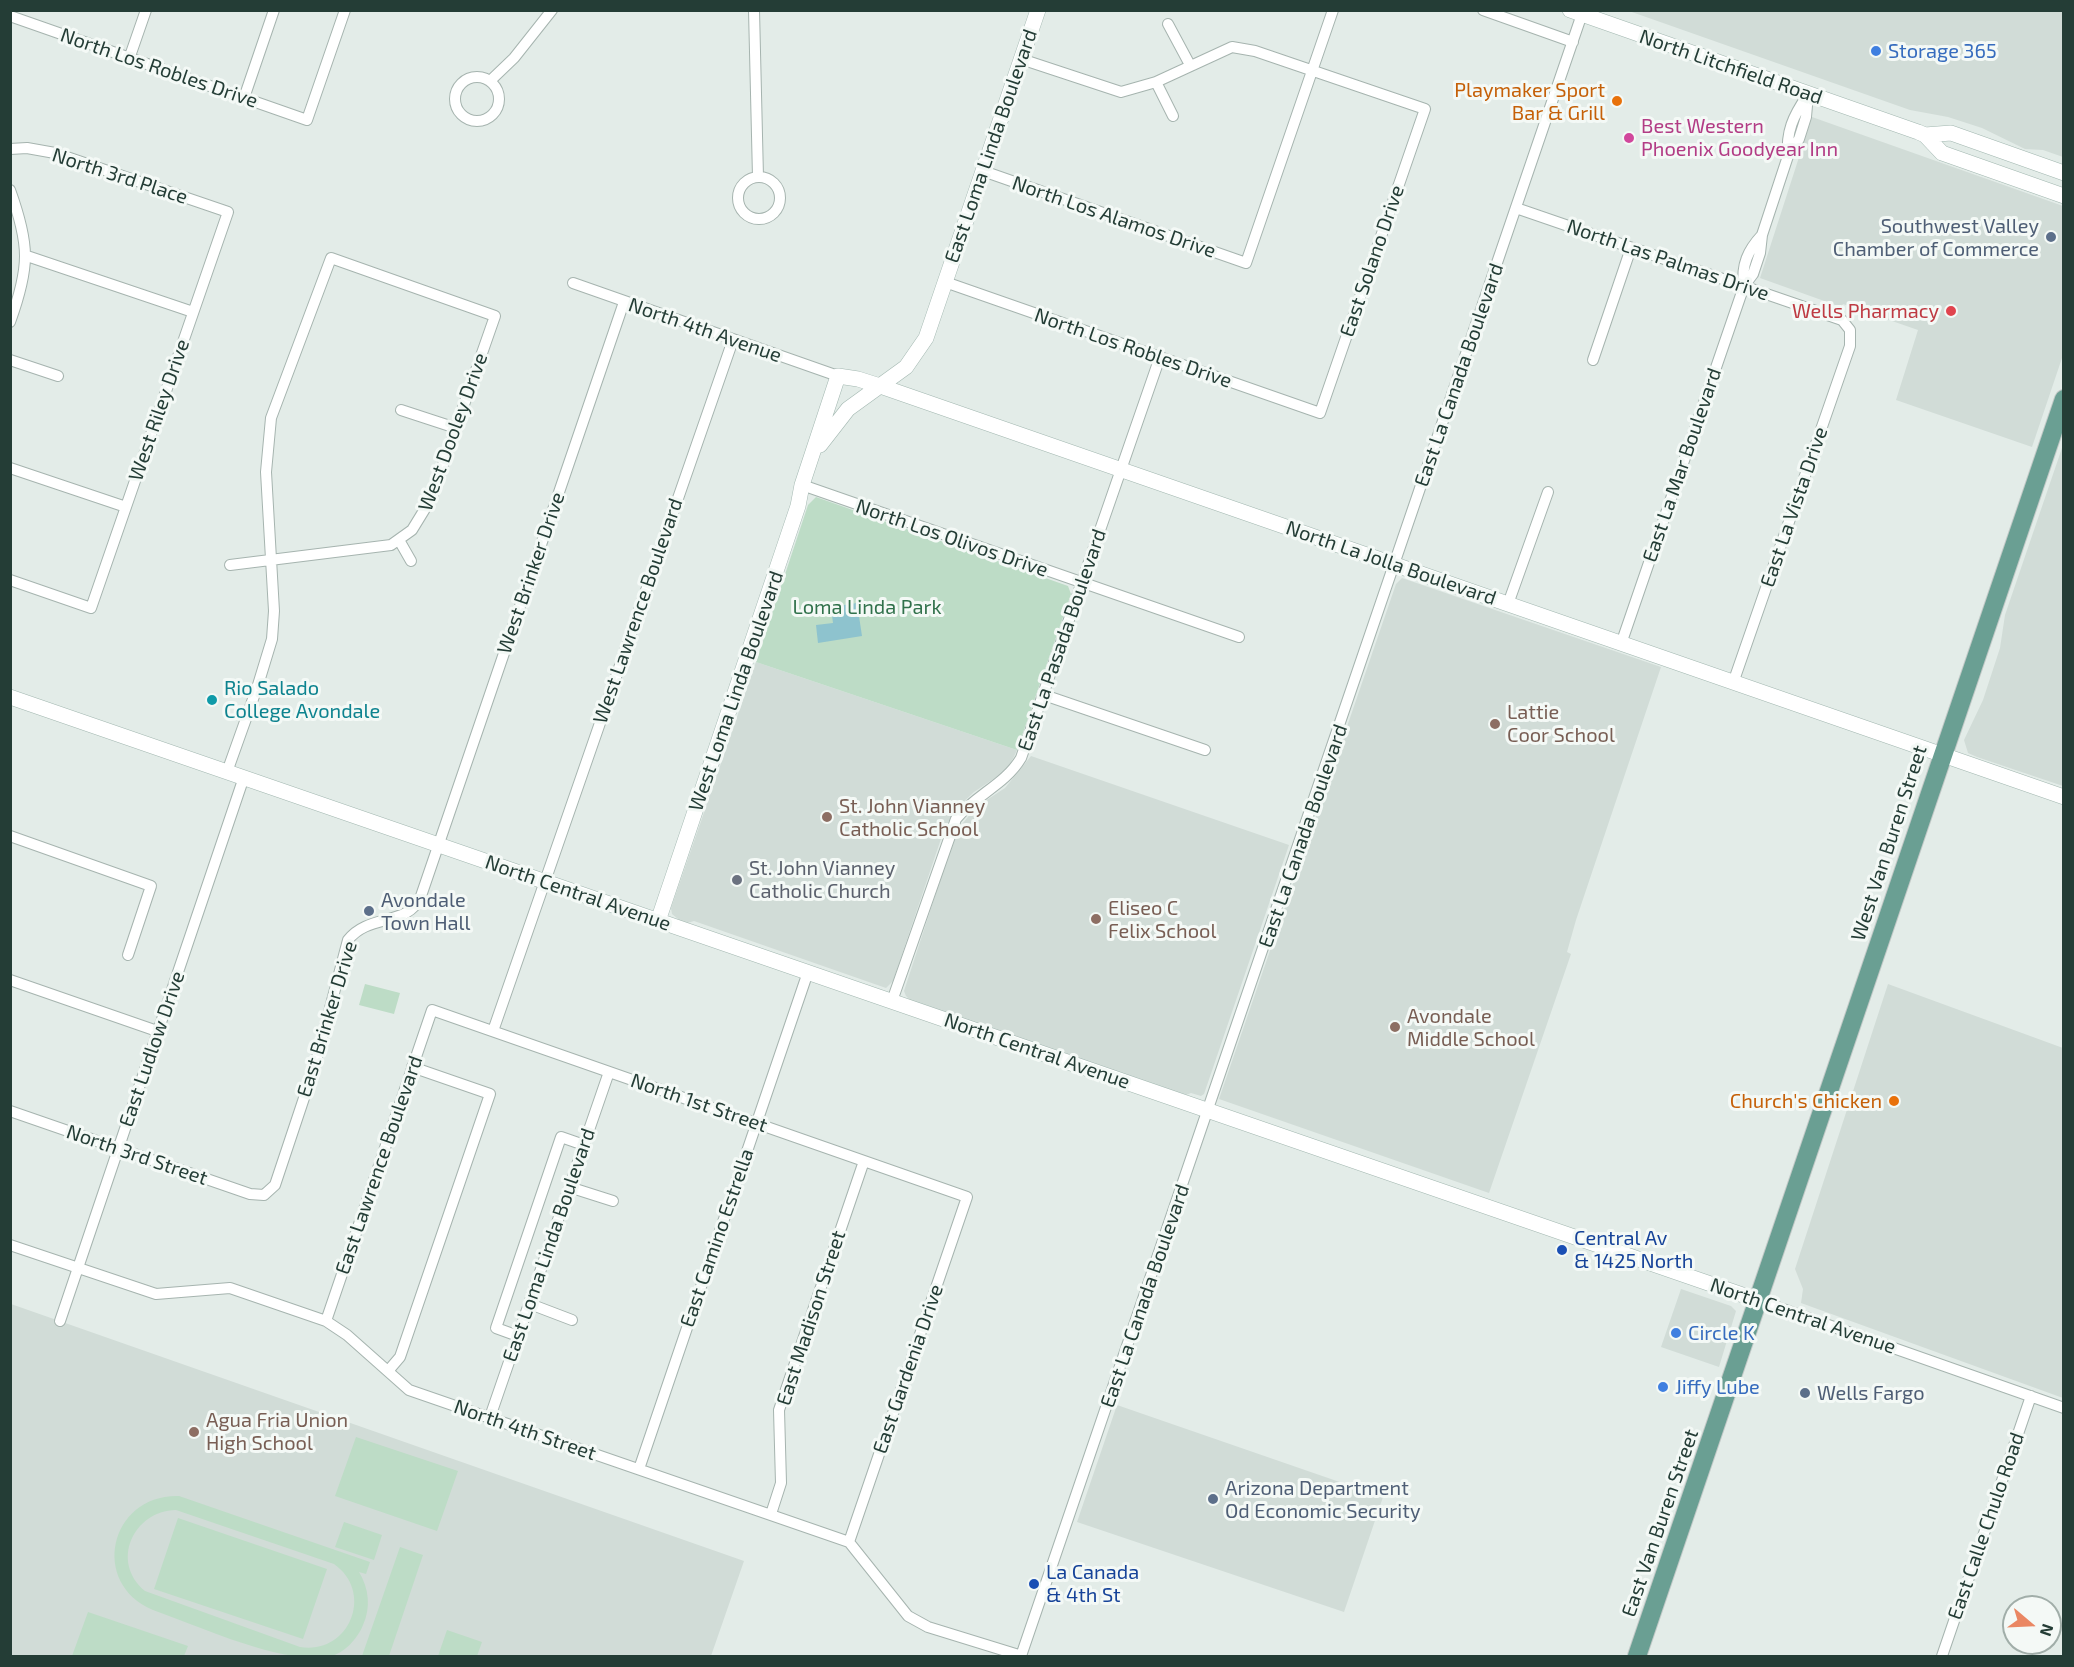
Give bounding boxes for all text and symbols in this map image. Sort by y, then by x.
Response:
street label: North Los Robles Drive [57,23,261,113]
street label: North Litchfield Road [1636,24,1826,110]
street label: East Loma Linda Boulevard [940,26,1042,266]
place label: Storage 365 [1888,39,1997,63]
marker: Storage 365 [1869,44,1883,58]
place label: Playmaker Sport Bar & Grill [1454,78,1605,125]
marker: Playmaker Sport Bar & Grill [1610,94,1624,108]
place label: Best Western Phoenix Goodyear Inn [1641,114,1838,161]
marker: Best Western Phoenix Goodyear Inn [1622,131,1636,145]
street label: North 3rd Place [49,143,191,209]
street label: North Los Alamos Drive [1009,171,1219,263]
street label: East Solano Drive [1335,182,1409,340]
street label: North Las Palmas Drive [1564,214,1772,306]
place label: Southwest Valley Chamber of Commerce [1833,214,2039,261]
marker: Southwest Valley Chamber of Commerce [2044,230,2058,244]
street label: East La Canada Boulevard [1409,260,1509,490]
street label: North 4th Avenue [625,293,785,367]
place label: Wells Pharmacy [1792,299,1939,323]
street label: North Los Robles Drive [1031,303,1235,393]
marker: Wells Pharmacy [1944,304,1958,318]
street label: West Riley Drive [124,336,194,484]
street label: West Dooley Drive [413,350,493,514]
street label: East La Mar Boulevard [1637,365,1727,565]
street label: East La Vista Drive [1755,424,1833,590]
street label: West Brinker Drive [492,489,570,657]
street label: North Los Olivos Drive [853,494,1051,582]
street label: West Lawrence Boulevard [588,495,688,727]
street label: North La Jolla Boulevard [1283,516,1499,610]
street label: East La Pasada Boulevard [1013,526,1111,754]
street label: West Loma Linda Boulevard [684,568,788,814]
park label: Loma Linda Park [792,595,942,619]
place label: Rio Salado College Avondale [224,676,380,723]
marker: Rio Salado College Avondale [205,693,219,707]
place label: Lattie Coor School [1507,700,1615,747]
marker: Lattie Coor School [1488,717,1502,731]
street label: East La Canada Boulevard [1253,721,1353,951]
street label: West Van Buren Street [1846,742,1932,944]
place label: St. John Vianney Catholic School [839,794,985,841]
marker: St. John Vianney Catholic School [820,810,834,824]
street label: North Central Avenue [482,850,674,936]
place label: St. John Vianney Catholic Church [749,856,895,903]
marker: St. John Vianney Catholic Church [730,873,744,887]
place label: Avondale Town Hall [381,888,470,935]
place label: Eliseo C Felix School [1108,896,1216,943]
marker: Avondale Town Hall [362,904,376,918]
marker: Eliseo C Felix School [1089,912,1103,926]
street label: East Brinker Drive [292,938,362,1100]
street label: East Ludlow Drive [114,968,190,1130]
place label: Avondale Middle School [1407,1004,1535,1051]
street label: North Central Avenue [941,1008,1133,1094]
marker: Avondale Middle School [1388,1020,1402,1034]
street label: East Lawrence Boulevard [330,1053,428,1277]
street label: North 1st Street [628,1068,770,1138]
place label: Church's Chicken [1730,1089,1882,1113]
marker: Church's Chicken [1887,1094,1901,1108]
street label: North 3rd Street [63,1120,211,1190]
street label: East Loma Linda Boulevard [498,1125,600,1365]
street label: East Camino Estrella [675,1146,759,1330]
street label: East La Canada Boulevard [1095,1181,1195,1411]
place label: Central Av & 1425 North [1574,1226,1693,1273]
street label: East Madison Street [771,1227,851,1409]
marker: Central Av & 1425 North [1555,1243,1569,1257]
street label: North Central Avenue [1707,1273,1899,1359]
street label: East Gardenia Drive [868,1281,948,1457]
place label: Circle K [1688,1321,1755,1345]
marker: Circle K [1669,1326,1683,1340]
place label: Jiffy Lube [1675,1375,1760,1399]
marker: Jiffy Lube [1656,1380,1670,1394]
place label: Wells Fargo [1817,1381,1925,1405]
marker: Wells Fargo [1798,1386,1812,1400]
street label: North 4th Street [451,1394,599,1466]
place label: Agua Fria Union High School [206,1408,348,1455]
marker: Agua Fria Union High School [187,1425,201,1439]
street label: East Van Buren Street [1617,1426,1703,1620]
street label: East Calle Chulo Road [1943,1429,2029,1623]
place label: Arizona Department Od Economic Security [1225,1476,1420,1523]
marker: Arizona Department Od Economic Security [1206,1492,1220,1506]
place label: La Canada & 4th St [1046,1560,1139,1607]
marker: La Canada & 4th St [1027,1577,1041,1591]
north arrow [2002,1595,2062,1655]
text: N [2037,1622,2058,1639]

